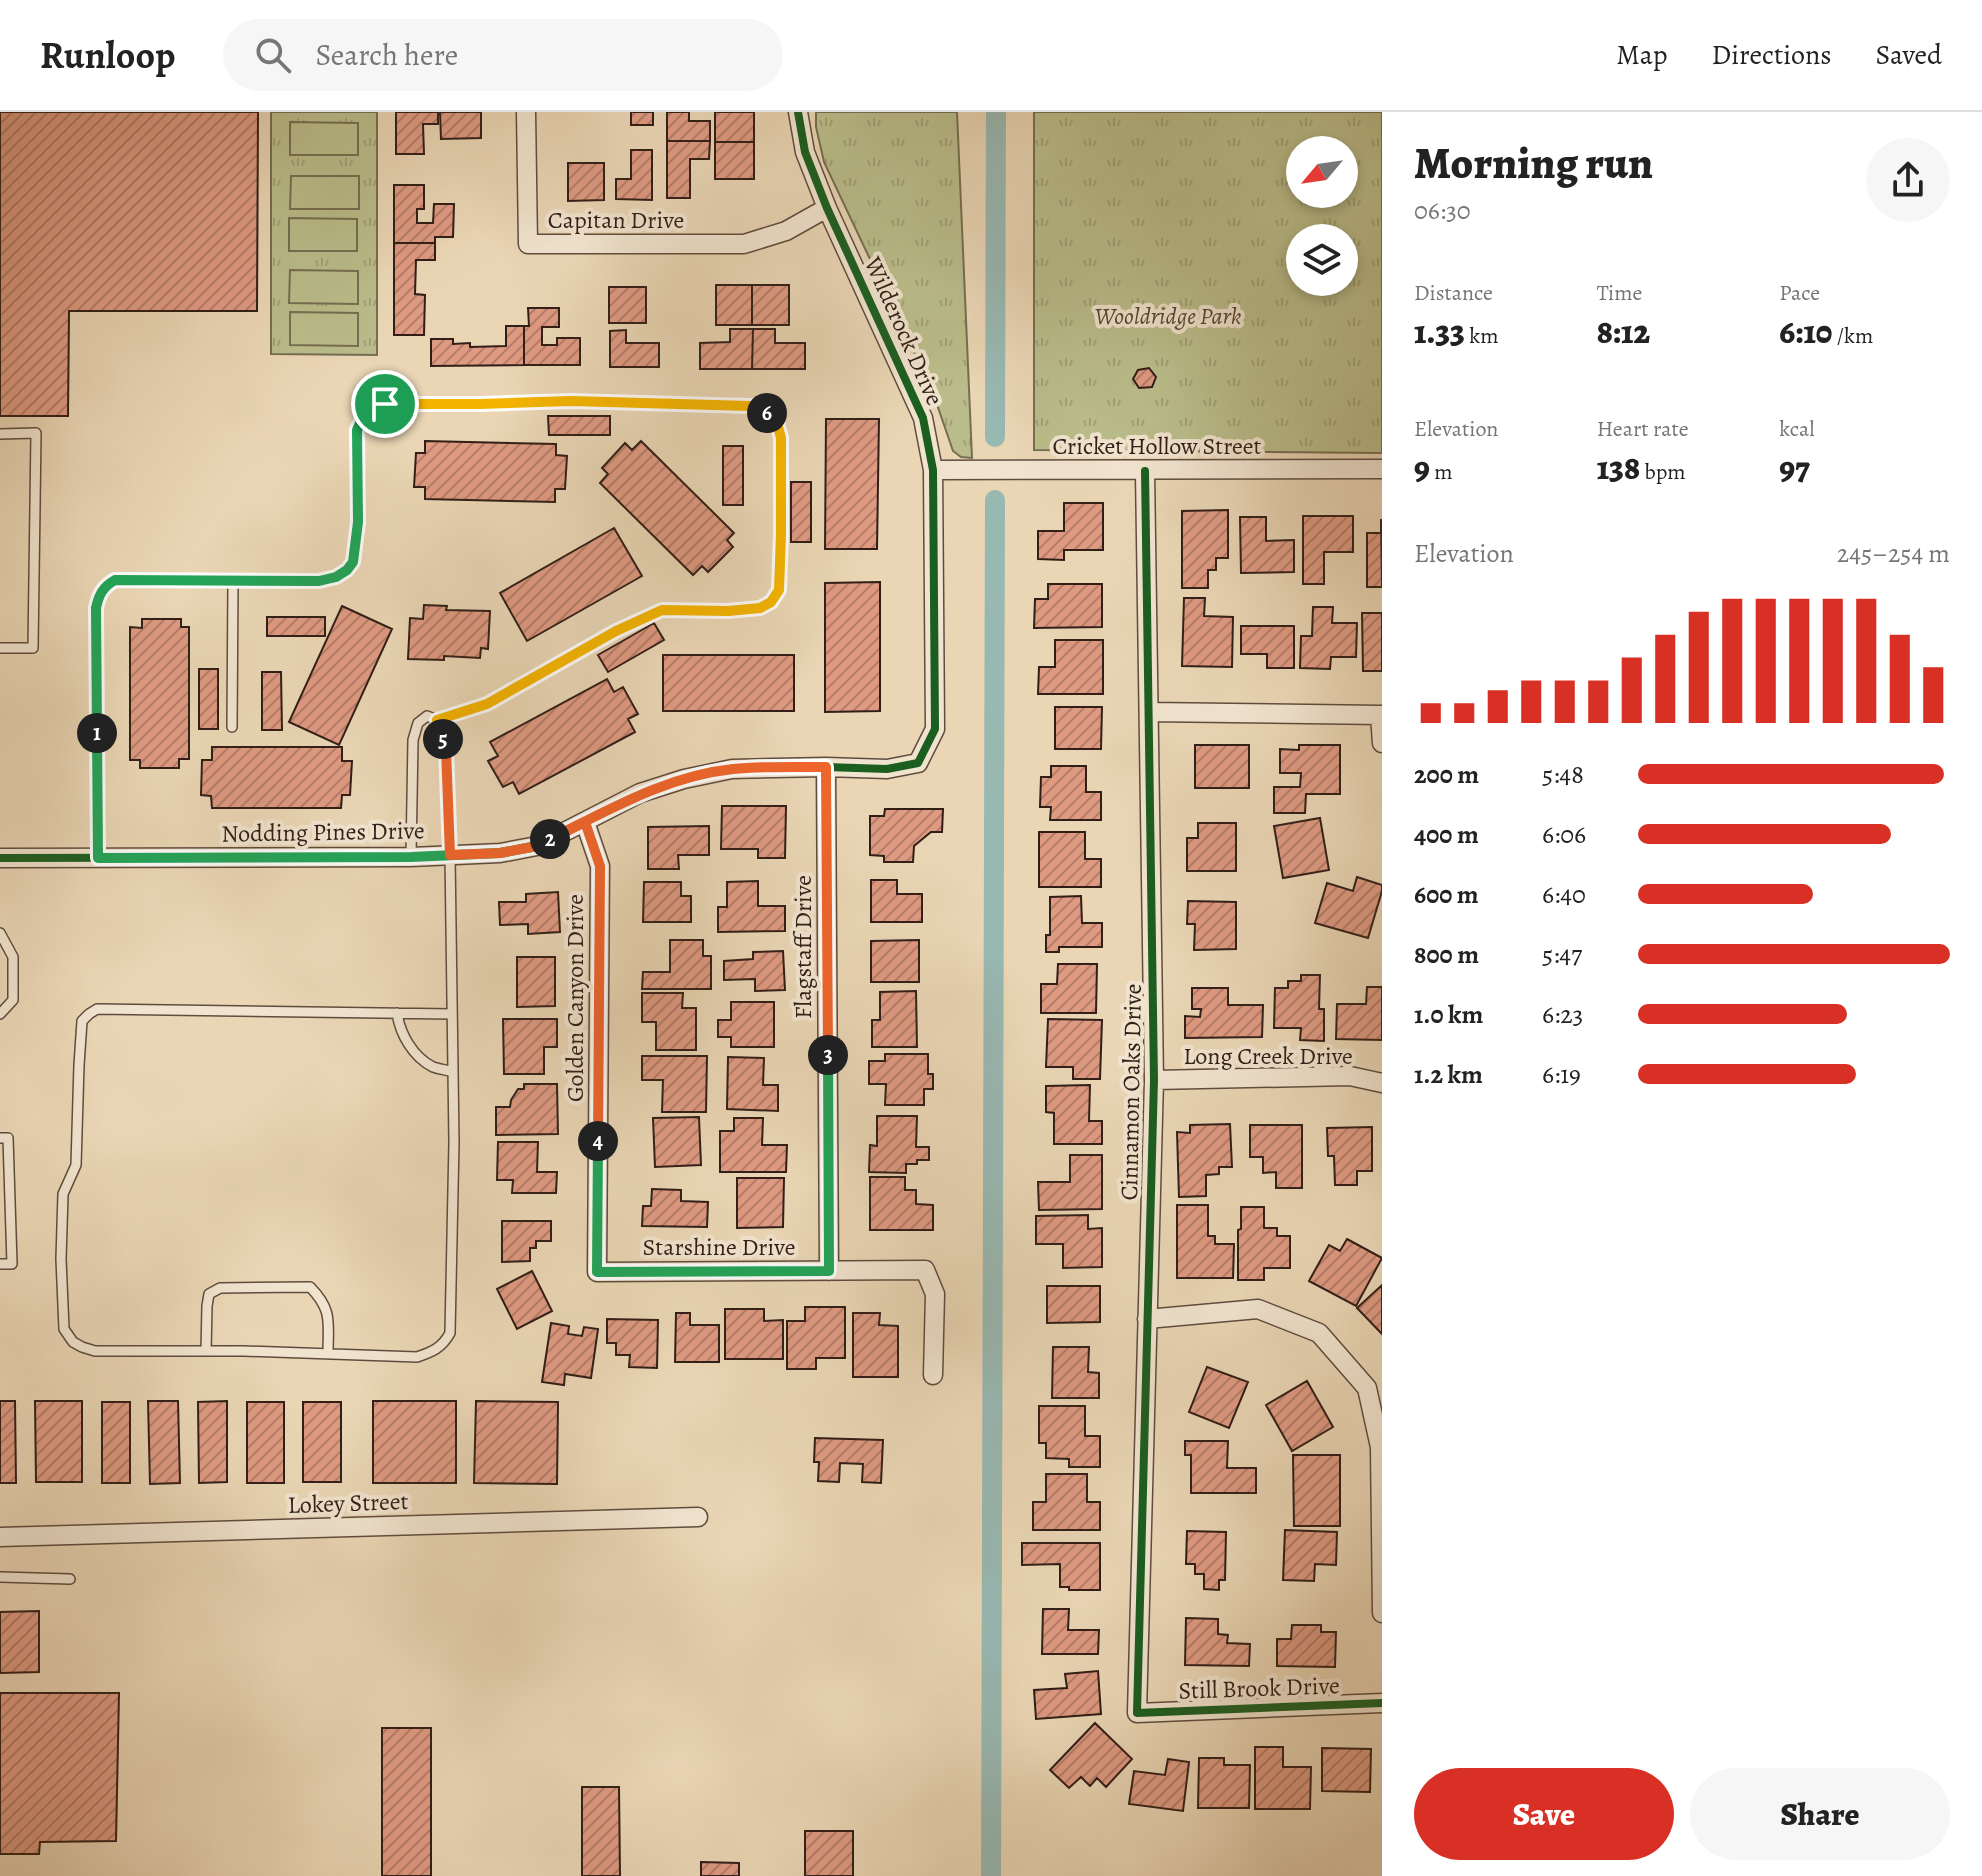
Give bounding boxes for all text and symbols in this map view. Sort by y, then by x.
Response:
search box [223,19,783,91]
text: Runloop [40,29,175,81]
icon: search [251,33,295,77]
text: Search here [315,35,458,75]
text: Map [1616,36,1667,74]
text: Directions [1711,36,1832,74]
text: Saved [1876,36,1942,74]
text: Morning run [1414,133,1653,193]
north arrow [1286,136,1358,208]
map controls [1286,136,1358,296]
button: share [1866,138,1950,222]
text: 06:30 [1414,193,1471,228]
street label: Capitan Drive [548,204,684,236]
button: layers [1286,224,1358,296]
street label: Wilderock Drive [857,251,951,410]
text: Distance [1414,278,1493,308]
text: Time [1597,278,1642,308]
text: Pace [1779,278,1820,308]
park label: Wooldridge Park [1095,300,1242,332]
text: 1.33 [1414,308,1465,355]
text: 8:12 [1597,308,1650,355]
text: 6:10 [1779,308,1832,355]
text: km [1465,321,1499,351]
text: /km [1832,321,1873,351]
pin [351,370,419,438]
icon: arrive [363,382,407,426]
pin: 6 [747,393,787,433]
text: 6 [762,398,772,428]
text: Elevation [1414,414,1498,444]
text: Heart rate [1597,414,1689,444]
text: kcal [1779,414,1815,444]
street label: Cricket Hollow Street [1052,430,1262,462]
text: 9 [1414,444,1430,491]
text: 138 [1597,444,1640,491]
text: 97 [1779,444,1810,491]
text: m [1430,457,1453,487]
text: bpm [1640,457,1686,487]
text: Elevation [1414,536,1514,571]
text: 245–254 m [1837,536,1950,571]
pin: 1 [77,713,117,753]
text: 1 [93,718,101,748]
pin: 5 [423,719,463,759]
text: 5 [438,724,448,754]
text: 200 m [1414,757,1479,792]
text: 5:48 [1542,757,1584,792]
street label: Nodding Pines Drive [221,814,425,850]
text: 400 m [1414,817,1479,852]
text: 6:06 [1542,817,1586,852]
pin: 2 [530,819,570,859]
text: 2 [545,824,555,854]
street label: Flagstaff Drive [787,875,819,1019]
text: 600 m [1414,877,1479,912]
text: 6:40 [1542,877,1586,912]
street label: Golden Canyon Drive [559,894,591,1102]
text: 800 m [1414,937,1479,972]
text: 5:47 [1542,937,1582,972]
street label: Cinnamon Oaks Drive [1113,983,1149,1201]
text: 1.0 km [1414,997,1483,1032]
text: 6:23 [1542,997,1583,1032]
pin: 3 [808,1035,848,1075]
text: 3 [823,1040,833,1070]
street label: Long Creek Drive [1183,1040,1353,1072]
text: 1.2 km [1414,1057,1483,1092]
text: 6:19 [1542,1057,1581,1092]
pin: 4 [578,1121,618,1161]
text: 4 [593,1126,603,1156]
street label: Starshine Drive [643,1231,795,1263]
street label: Lokey Street [287,1485,409,1521]
street label: Still Brook Drive [1178,1669,1340,1707]
button: Save [1414,1768,1674,1860]
button: Share [1690,1768,1950,1860]

